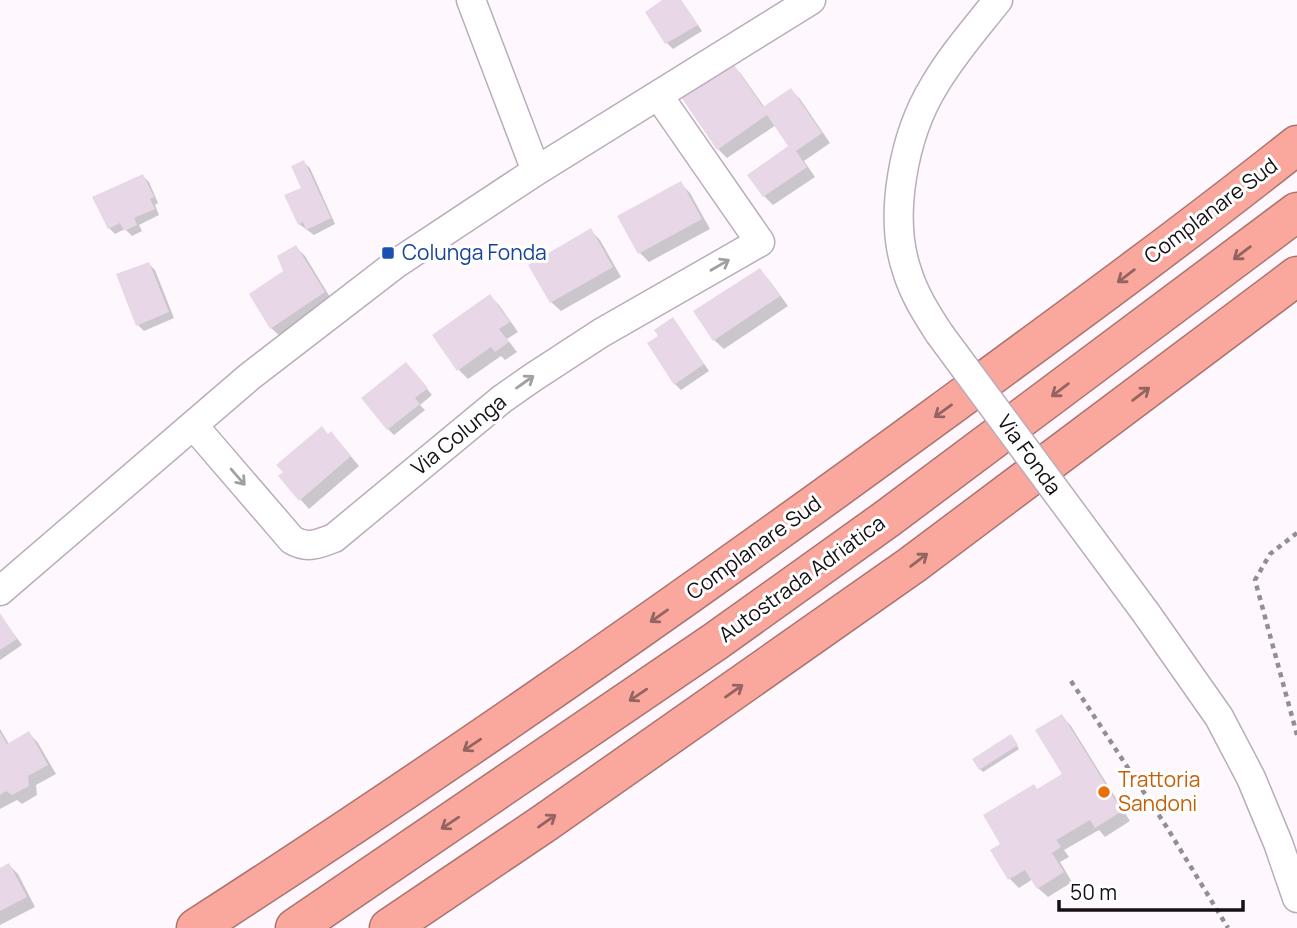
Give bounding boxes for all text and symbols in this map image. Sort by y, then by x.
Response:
street label: Complanare Sud [1138,151,1283,270]
place label: Colunga Fonda [402,238,547,266]
marker: Colunga Fonda [380,245,396,261]
one-way arrow [1233,245,1252,260]
one-way arrow [709,258,729,272]
one-way arrow [1117,268,1135,283]
one-way arrow [515,375,534,390]
one-way arrow [1052,382,1070,397]
street label: Via Colunga [405,387,512,481]
one-way arrow [1131,387,1150,402]
one-way arrow [934,404,953,419]
street label: Via Fonda [991,409,1068,500]
one-way arrow [230,467,246,485]
street label: Complanare Sud [680,489,826,606]
street label: Autostrada Adriatica [713,508,890,648]
one-way arrow [910,552,928,567]
one-way arrow [650,609,669,623]
one-way arrow [724,684,743,698]
one-way arrow [629,688,648,702]
one-way arrow [462,738,482,752]
place label: Trattoria Sandoni [1118,765,1200,817]
marker: Trattoria Sandoni [1096,784,1112,800]
one-way arrow [537,814,556,828]
one-way arrow [441,816,460,830]
scale bar [1059,869,1243,913]
text: 50 m [1070,878,1117,906]

